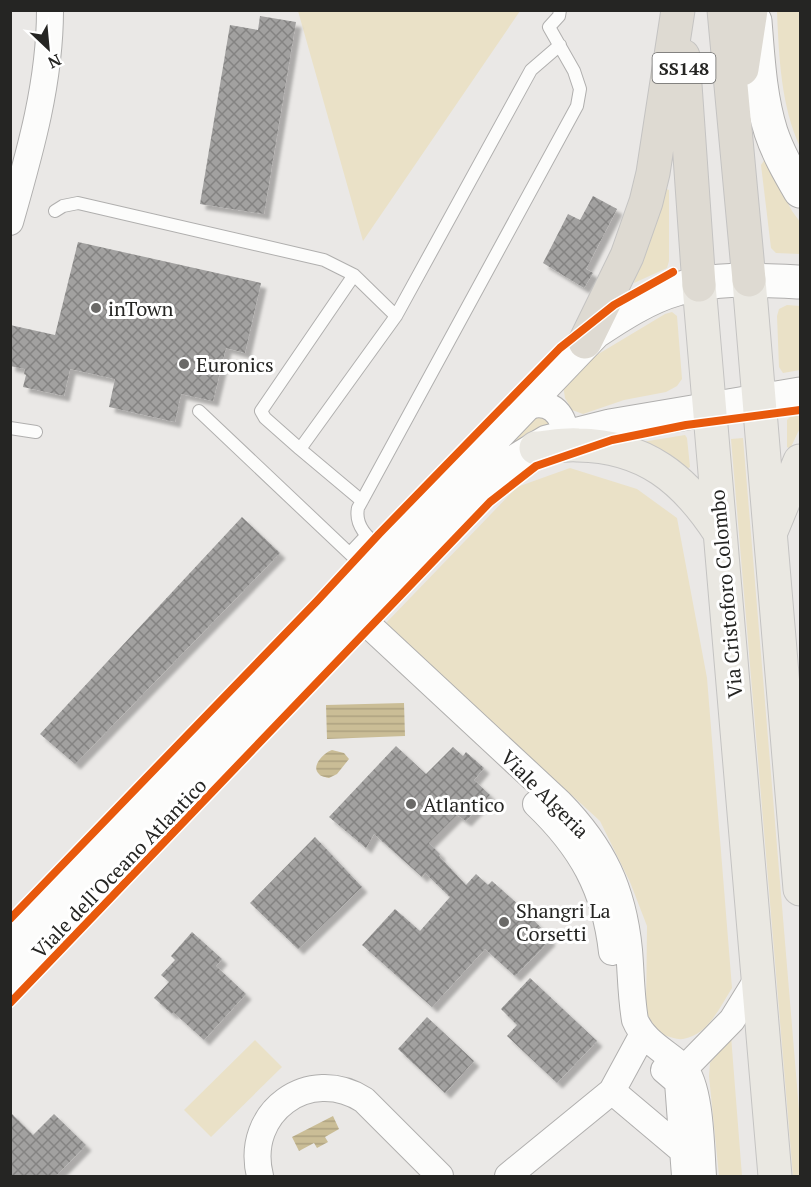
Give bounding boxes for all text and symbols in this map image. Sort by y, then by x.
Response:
north arrow [18,18,78,78]
text: N [44,49,65,74]
road number: SS148 [652,53,716,83]
place label: inTown [108,295,174,322]
marker: inTown [89,301,103,315]
place label: Euronics [196,351,274,378]
marker: Euronics [177,357,191,371]
street label: Via Cristoforo Colombo [703,489,749,699]
street label: Viale Algeria [495,744,595,844]
street label: Viale dell'Oceano Atlantico [26,772,212,964]
place label: Atlantico [423,791,505,818]
marker: Atlantico [404,797,418,811]
place label: Shangri La Corsetti [516,897,611,947]
marker: Shangri La Corsetti [497,915,511,929]

